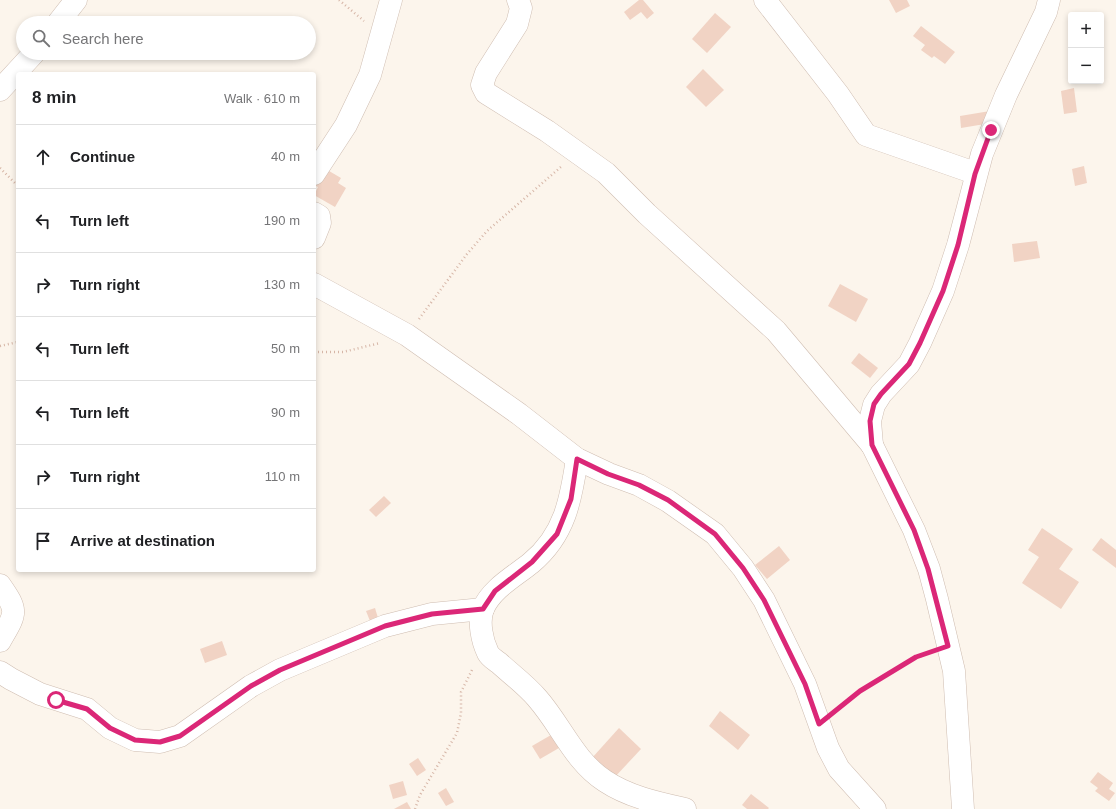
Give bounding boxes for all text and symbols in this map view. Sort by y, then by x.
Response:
map controls [1068,12,1104,84]
button: + [1068,12,1104,48]
search box [16,16,316,60]
icon: search [30,27,52,49]
text: Search here [62,30,144,47]
button: − [1068,48,1104,84]
text: 8 min [32,88,76,107]
text: Walk · 610 m [224,91,300,106]
route end [982,121,1000,139]
icon: ahead [32,146,54,168]
text: Continue [70,148,135,165]
text: 40 m [271,149,300,164]
icon: left [32,210,54,232]
text: Turn left [70,212,129,229]
text: 190 m [264,213,300,228]
icon: right [32,274,54,296]
text: Turn right [70,276,140,293]
text: 130 m [264,277,300,292]
icon: left [32,338,54,360]
text: Turn left [70,340,129,357]
text: 50 m [271,341,300,356]
icon: left [32,402,54,424]
text: Turn left [70,404,129,421]
text: 90 m [271,405,300,420]
icon: right [32,466,54,488]
text: Turn right [70,468,140,485]
text: 110 m [265,469,300,484]
icon: arrive [32,530,54,552]
text: Arrive at destination [70,532,215,549]
route start [47,691,65,709]

